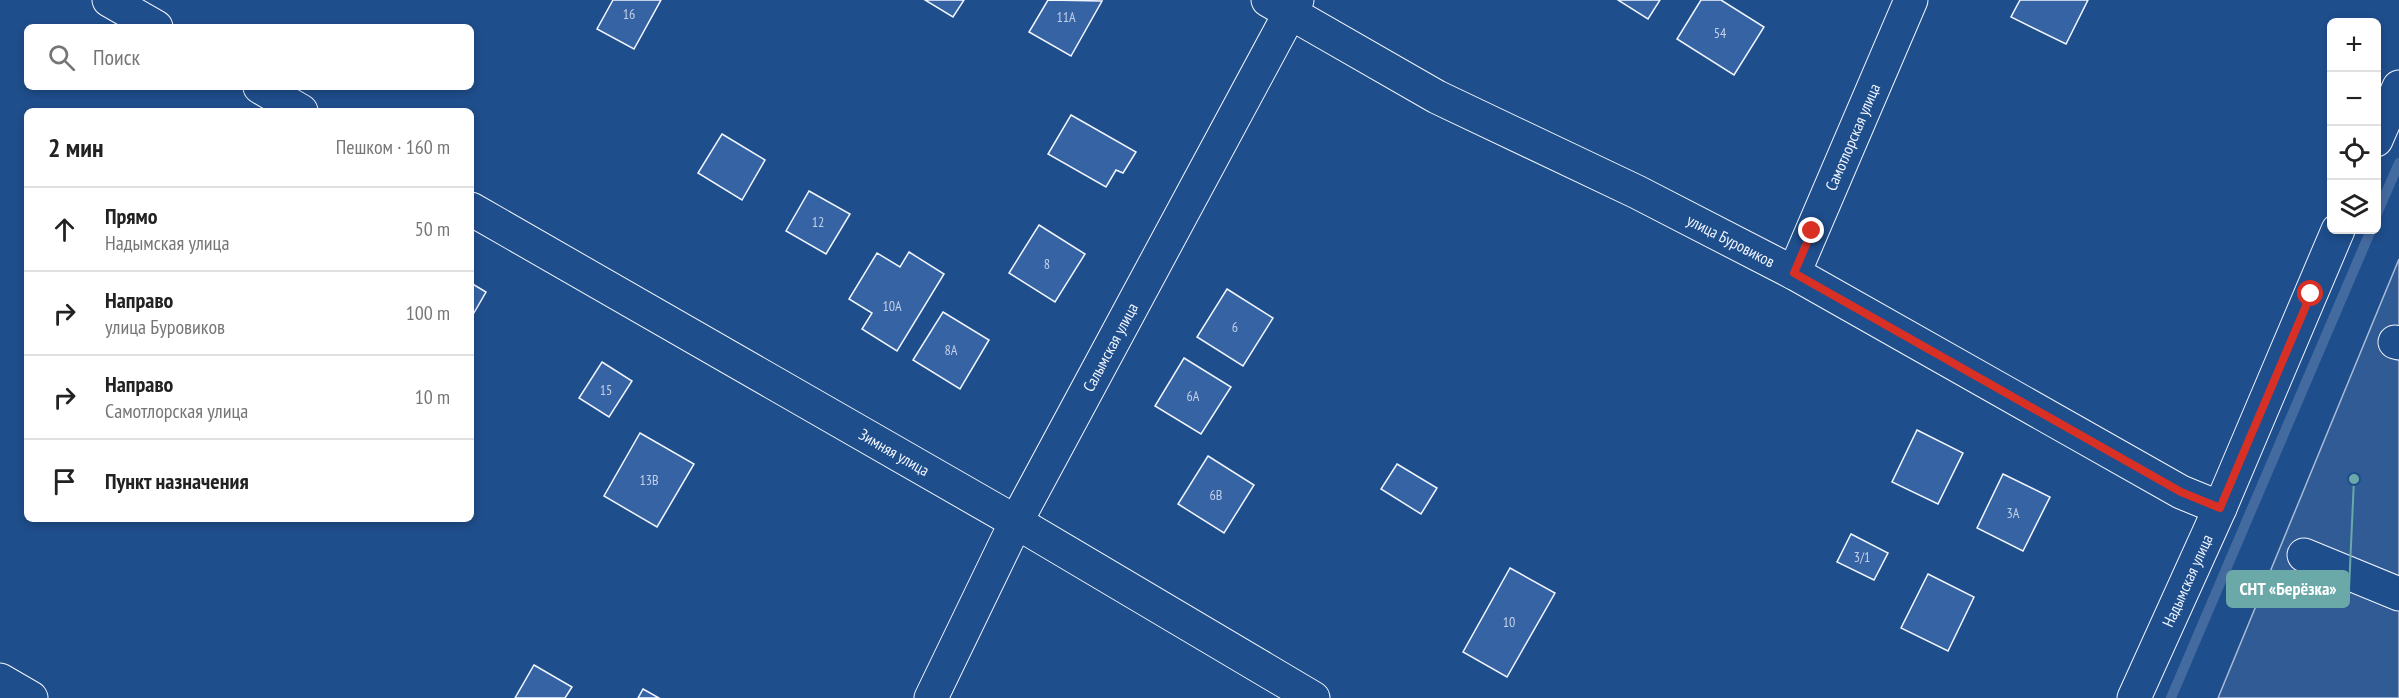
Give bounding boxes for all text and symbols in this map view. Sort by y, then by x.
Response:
house number: 16 [623,5,635,23]
house number: 11А [1056,8,1076,26]
map controls [2327,18,2381,234]
button: + [2327,18,2381,72]
search box [24,24,474,90]
house number: 54 [1714,24,1727,42]
icon: search [45,41,78,74]
text: Поиск [93,43,140,71]
button: − [2327,72,2381,126]
street label: Самотлорская улица [1821,80,1884,194]
button: locate [2327,126,2381,180]
text: 2 мин [48,131,103,164]
text: Пешком · 160 m [336,134,450,160]
button: layers [2327,180,2381,234]
text: Прямо [105,202,158,230]
street label: улица Буровиков [1684,210,1778,271]
icon: ahead [48,213,81,246]
house number: 12 [812,213,824,231]
text: 50 m [415,216,450,242]
route end [1798,217,1824,243]
text: Надымская улица [105,230,229,256]
house number: 8 [1044,255,1050,273]
route start [2297,280,2323,306]
text: Направо [105,286,173,314]
icon: right [48,297,81,330]
house number: 10А [882,297,902,315]
street label: Салымская улица [1078,299,1142,395]
text: 100 m [406,300,450,326]
text: улица Буровиков [105,314,225,340]
house number: 6 [1232,318,1238,336]
house number: 8А [945,341,958,359]
text: Направо [105,370,173,398]
icon: right [48,381,81,414]
house number: 15 [600,381,612,399]
text: 10 m [415,384,450,410]
house number: 6А [1187,387,1200,405]
text: Самотлорская улица [105,398,248,424]
street label: Зимняя улица [855,424,933,480]
icon: arrive [48,465,81,498]
text: Пункт назначения [105,467,249,495]
house number: 13В [639,471,659,489]
house number: 6В [1210,486,1222,504]
house number: 3А [2007,504,2020,522]
street label: Надымская улица [2158,531,2217,630]
house number: 3/1 [1854,548,1870,566]
callout: СНТ «Берёзка» [2227,571,2349,607]
text: СНТ «Берёзка» [2239,577,2337,600]
house number: 10 [1503,613,1515,631]

